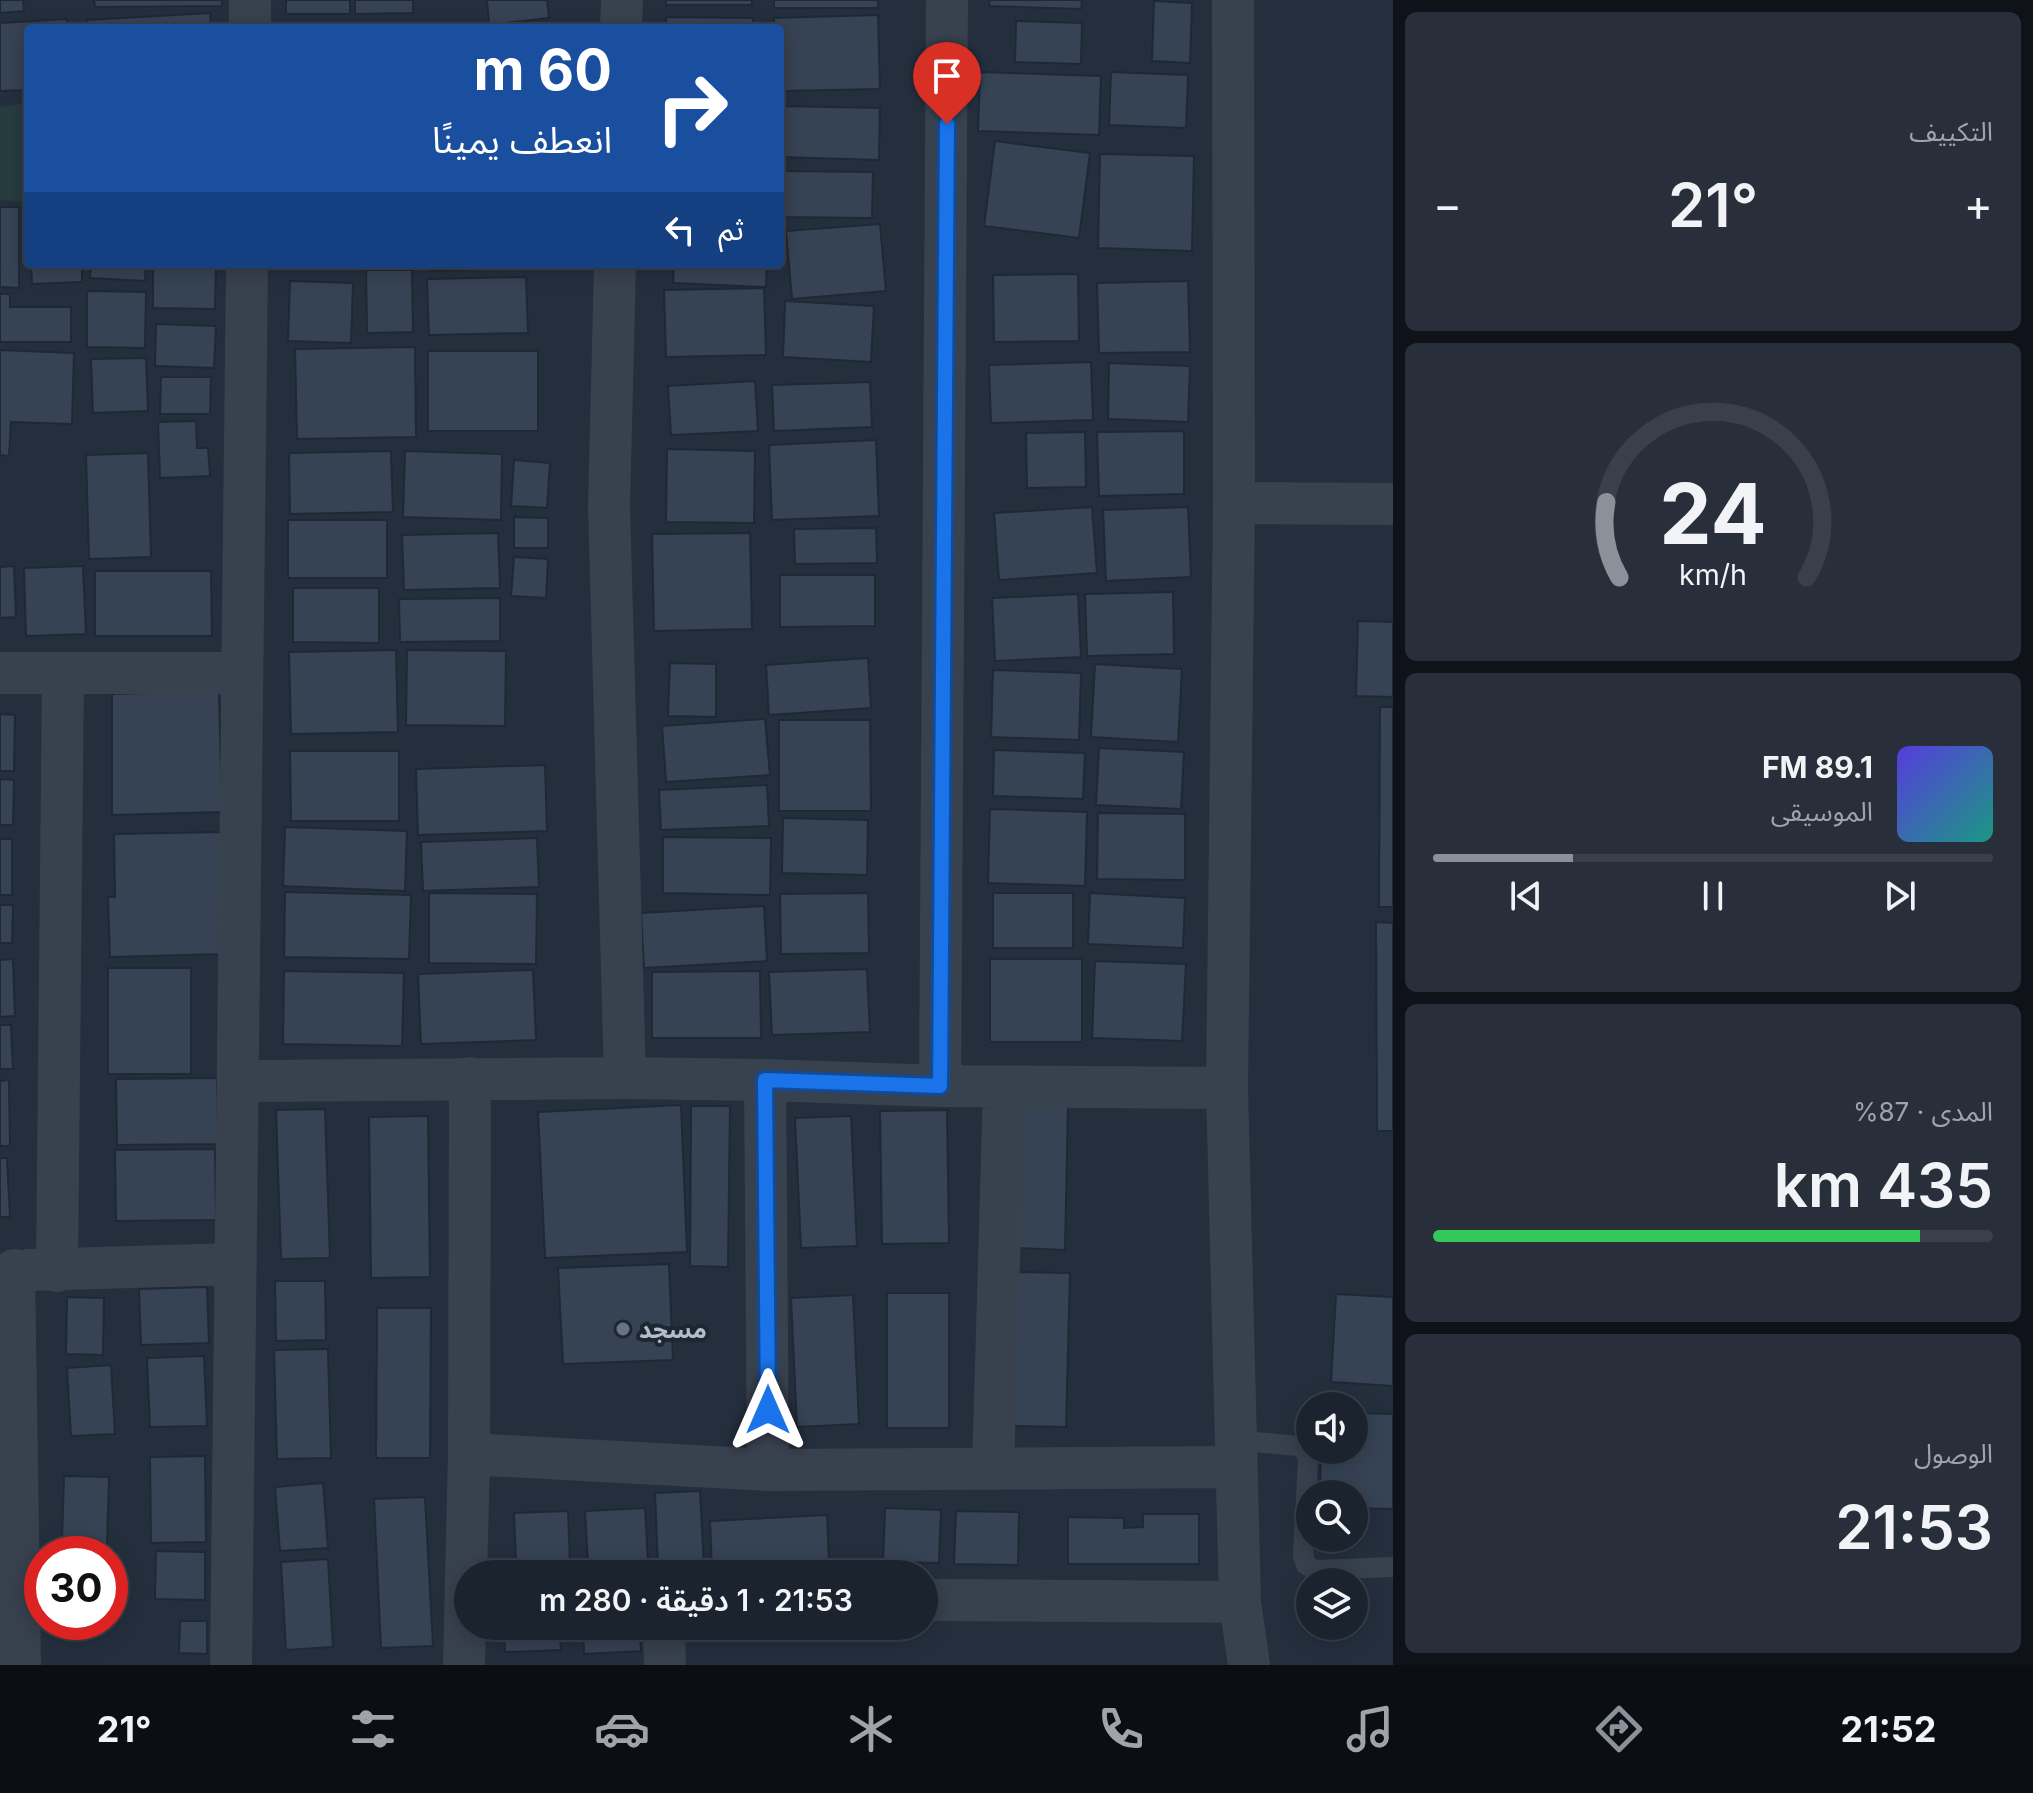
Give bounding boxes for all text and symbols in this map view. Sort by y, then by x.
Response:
text: 60 m [473,36,612,104]
pin [913,42,981,124]
icon: arrive [925,54,969,98]
icon: right [640,56,744,160]
text: التكييف [1909,116,1993,147]
text: انعطف يمينًا [432,118,612,162]
text: 21° [1668,169,1758,241]
text: − [1433,178,1462,232]
text: + [1964,178,1993,232]
icon: left [658,208,702,252]
text: ثم [718,211,744,247]
text: 24 [1659,462,1767,563]
text: km/h [1679,557,1747,592]
text: 89.1 FM [1762,749,1873,785]
text: الموسيقى [1771,796,1873,827]
icon: previous [1504,874,1548,918]
icon: pause [1691,874,1735,918]
icon: next [1878,874,1922,918]
text: المدى · 87% [1853,1096,1993,1127]
text: 435 km [1774,1149,1993,1221]
place label: مسجد [639,1315,707,1344]
marker: مسجد [614,1320,632,1338]
position arrow [726,1368,810,1452]
map controls [1296,1392,1368,1640]
button: sound [1296,1392,1368,1464]
text: الوصول [1914,1438,1993,1469]
button: search [1296,1480,1368,1552]
text: 21:53 [1835,1491,1993,1563]
speed limit sign: 30 [24,1536,128,1640]
button: layers [1296,1568,1368,1640]
text: 21:53 · 1 دقيقة · 280 m [539,1582,853,1618]
icon: filters [345,1701,401,1757]
icon: car [594,1701,650,1757]
icon: climate [843,1701,899,1757]
icon: phone [1093,1701,1149,1757]
icon: music [1342,1701,1398,1757]
icon: directions [1591,1701,1647,1757]
text: 21° [97,1707,151,1751]
text: 21:52 [1840,1707,1936,1751]

